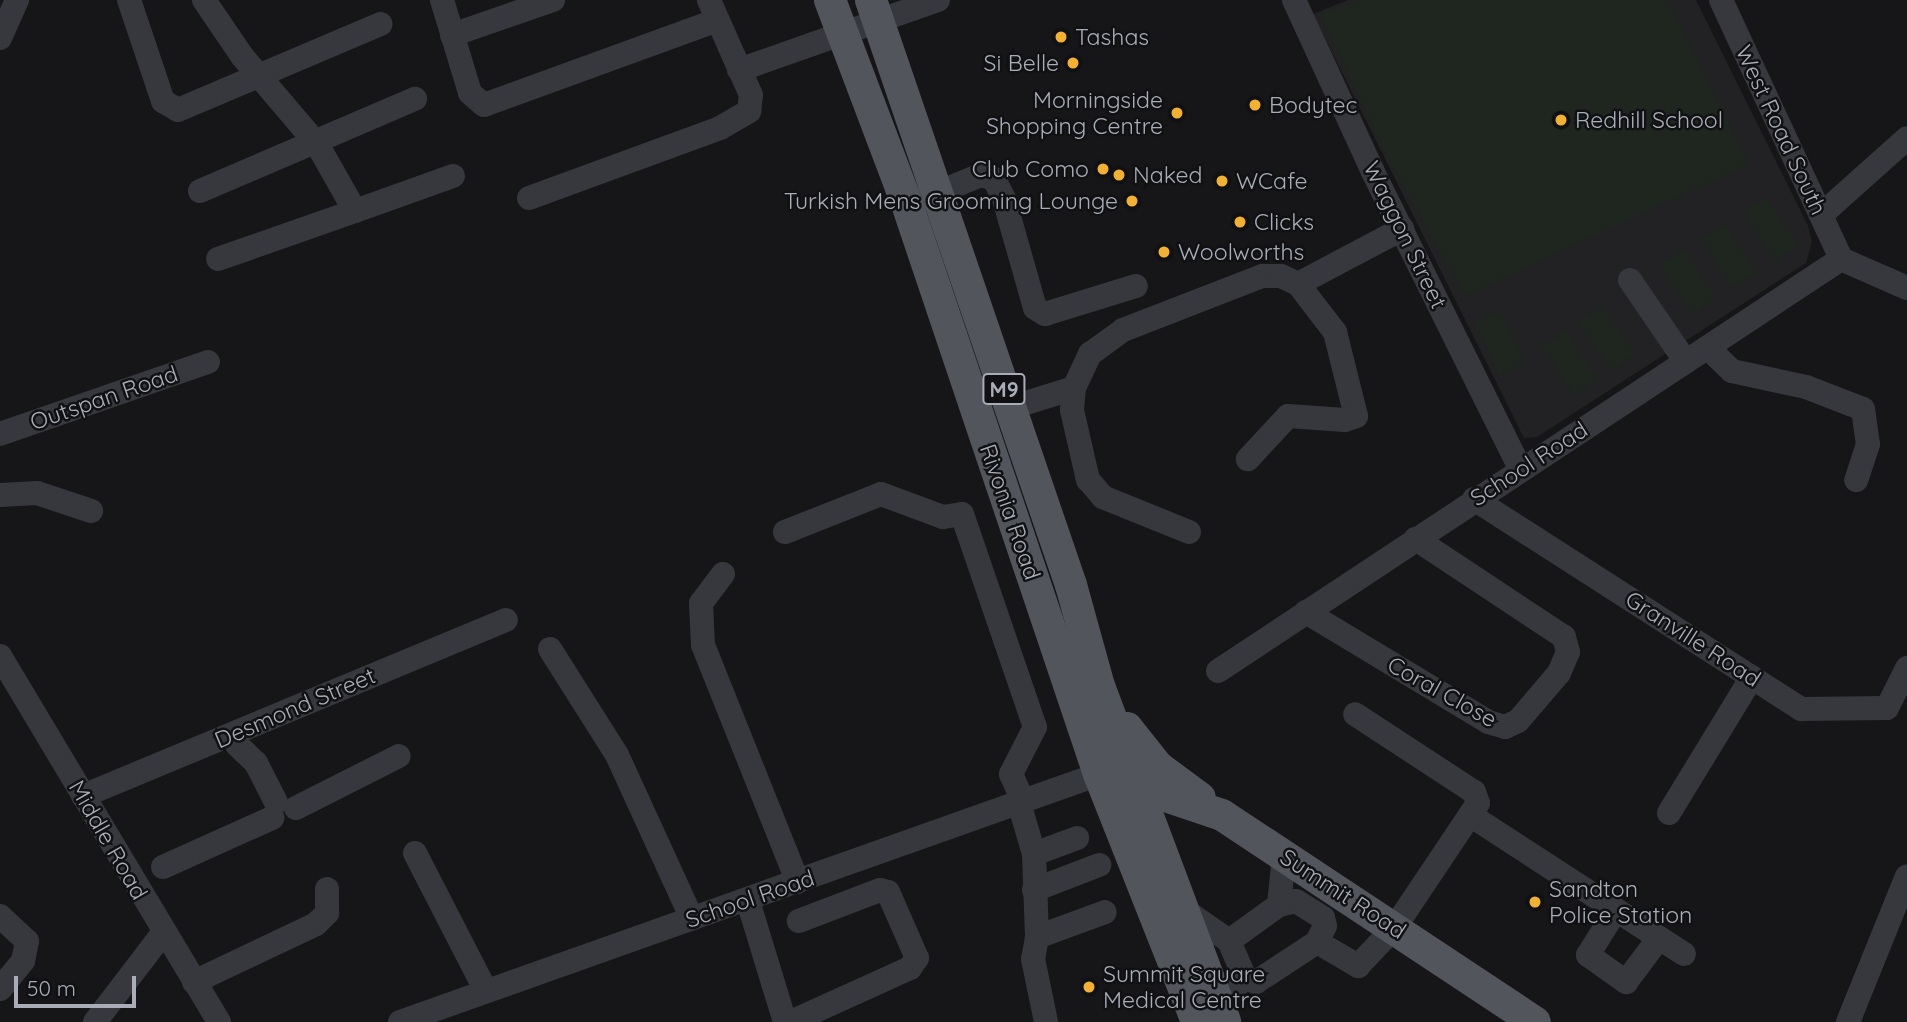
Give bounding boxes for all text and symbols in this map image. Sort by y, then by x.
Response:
place label: Tashas [1075,23,1149,51]
marker: Tashas [1053,29,1069,45]
street label: West Road South [1730,41,1832,219]
place label: Si Belle [984,49,1059,77]
marker: Si Belle [1065,55,1081,71]
place label: Morningside Shopping Centre [986,86,1163,140]
place label: Bodytec [1269,91,1357,119]
marker: Bodytec [1247,97,1263,113]
marker: Morningside Shopping Centre [1169,105,1185,121]
place label: Redhill School [1575,106,1723,134]
marker: Redhill School [1553,112,1569,128]
place label: Club Como [972,155,1089,183]
street label: Waggon Street [1357,157,1453,313]
marker: Club Como [1095,161,1111,177]
place label: Naked [1133,161,1202,189]
marker: Naked [1111,167,1127,183]
place label: WCafe [1236,167,1307,195]
marker: WCafe [1214,173,1230,189]
place label: Turkish Mens Grooming Lounge [784,187,1118,215]
marker: Turkish Mens Grooming Lounge [1124,193,1140,209]
place label: Clicks [1254,208,1314,236]
marker: Clicks [1232,214,1248,230]
place label: Woolworths [1178,238,1304,266]
marker: Woolworths [1156,244,1172,260]
street label: Outspan Road [27,360,181,436]
road number: M9 [981,372,1027,406]
street label: School Road [1465,416,1593,512]
street label: Rivonia Road [974,440,1046,584]
street label: Granville Road [1620,585,1766,693]
street label: Coral Close [1383,651,1501,733]
street label: Desmond Street [211,662,379,754]
street label: Middle Road [63,775,153,905]
street label: Summit Road [1275,843,1411,945]
street label: School Road [682,864,818,934]
place label: Sandton Police Station [1549,875,1692,929]
marker: Sandton Police Station [1527,894,1543,910]
place label: Summit Square Medical Centre [1103,960,1265,1014]
scale bar [18,962,140,1006]
text: 50 m [27,975,76,1001]
marker: Summit Square Medical Centre [1081,979,1097,995]

